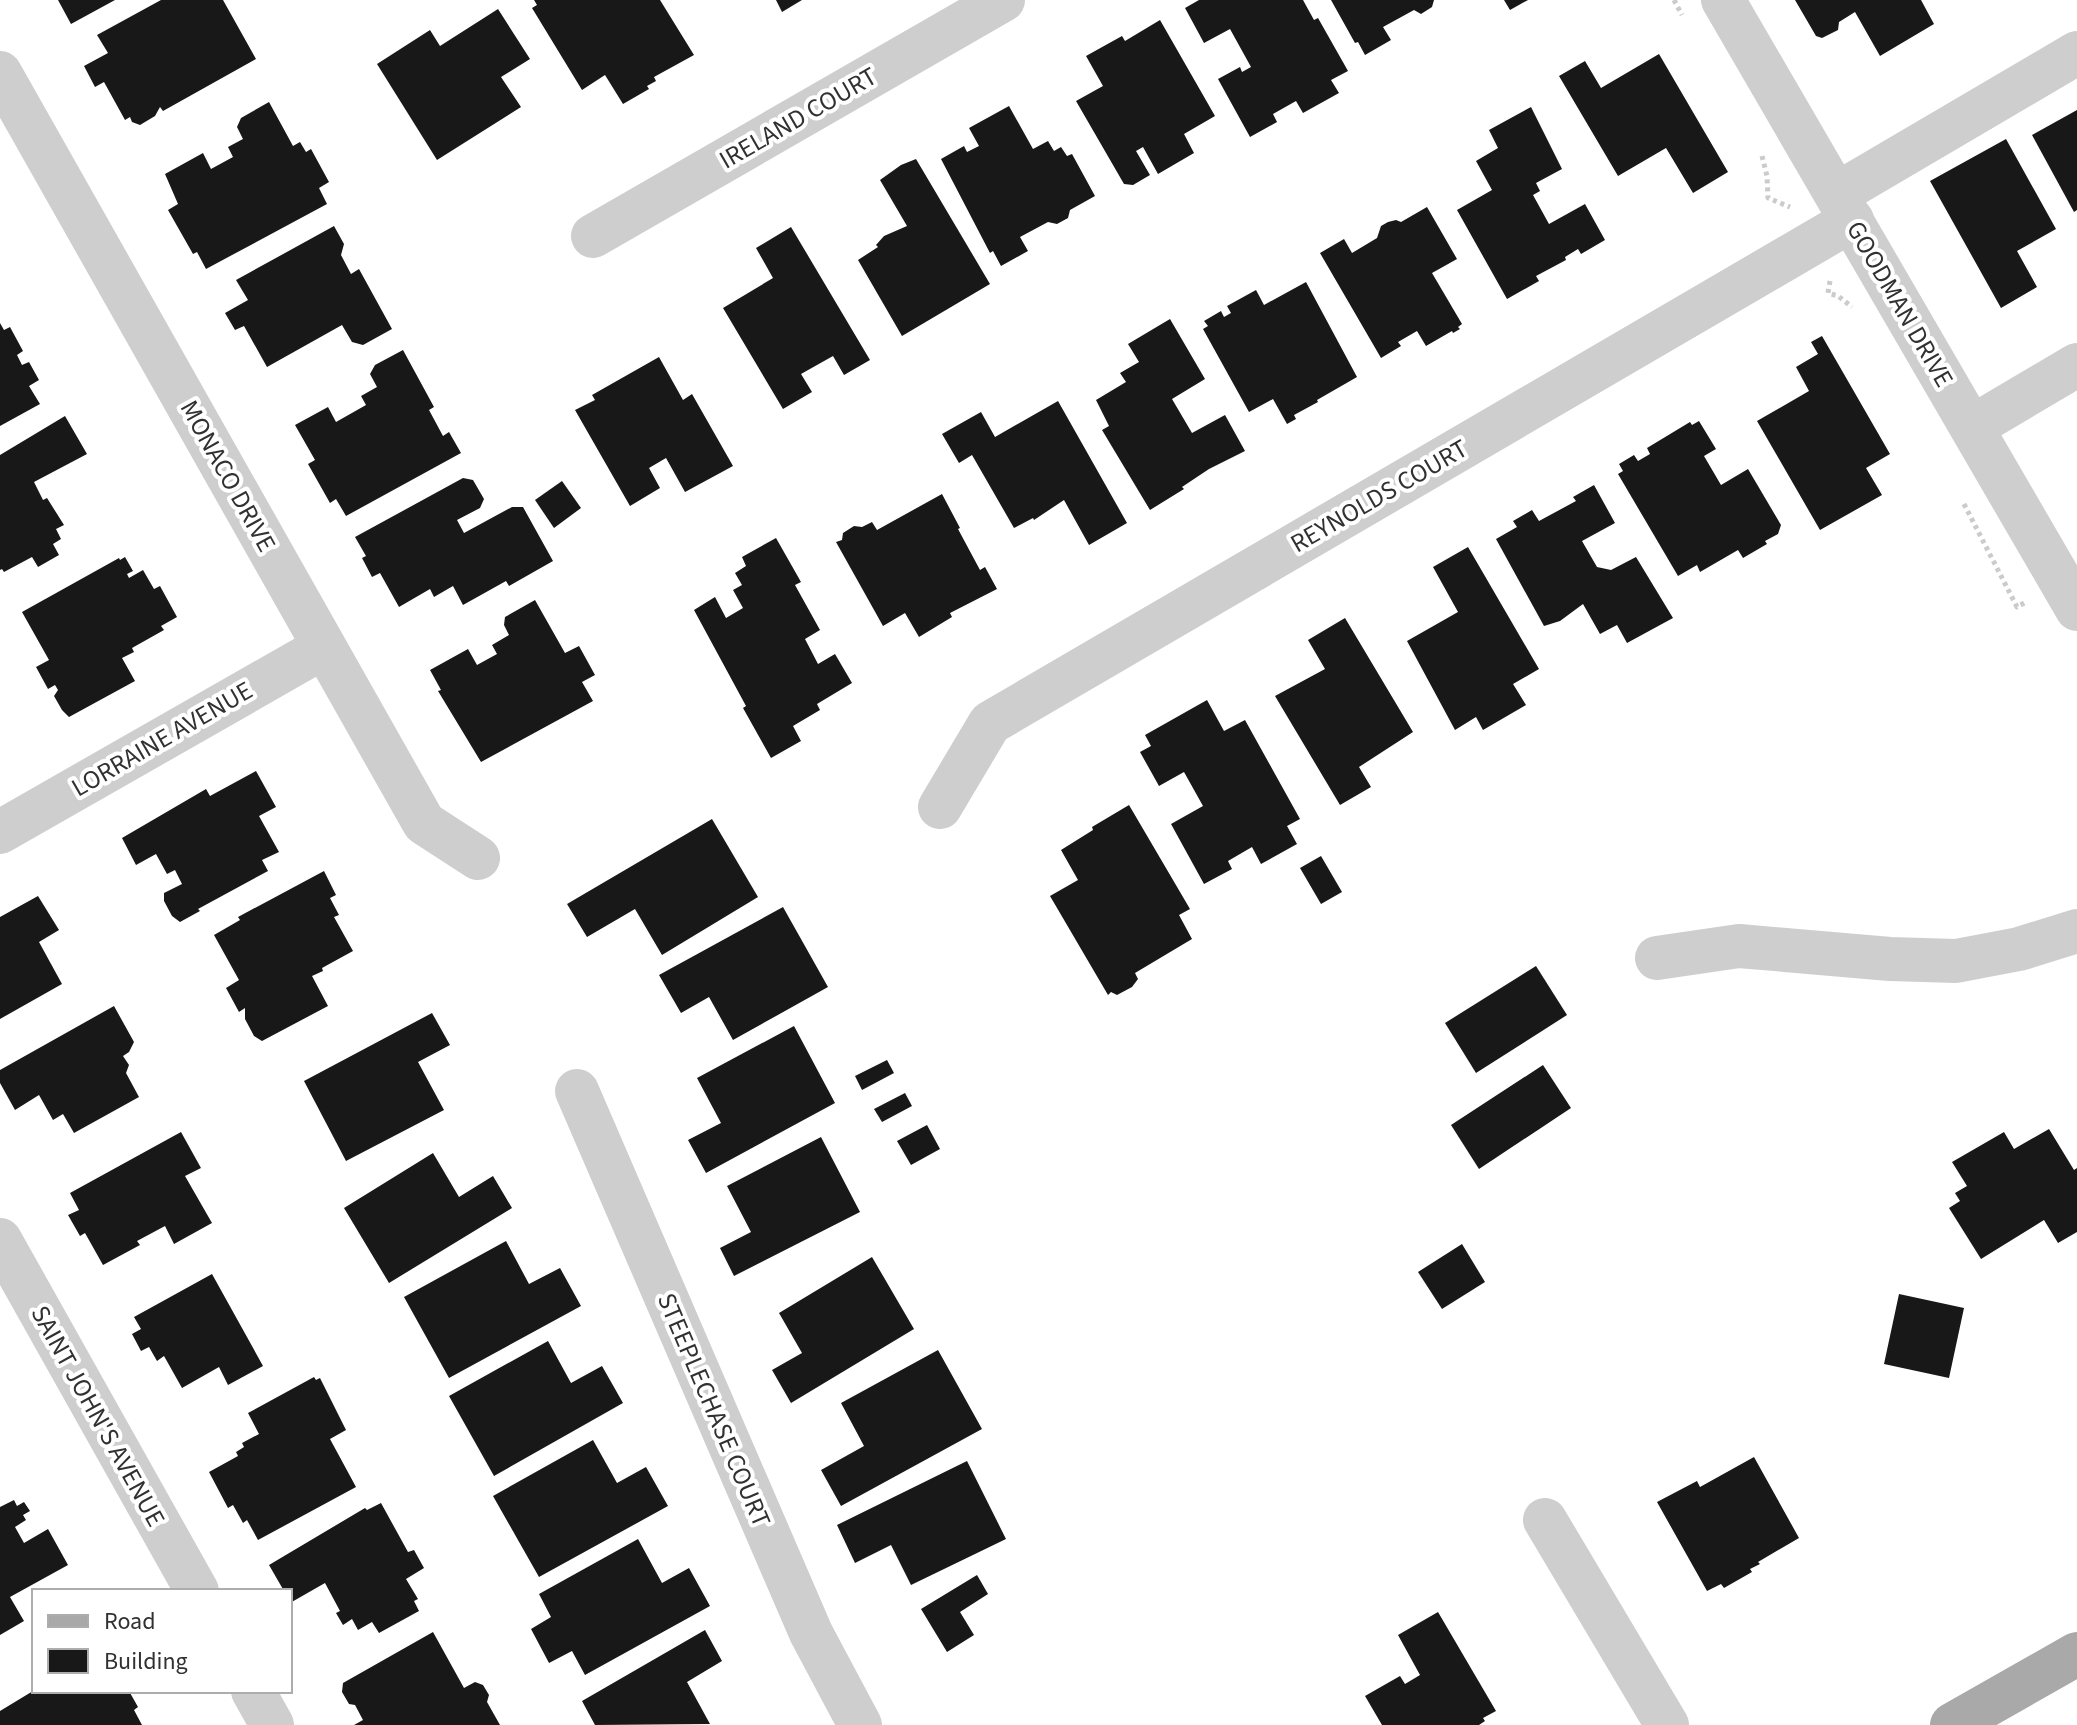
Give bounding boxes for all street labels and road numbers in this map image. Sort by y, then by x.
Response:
street label: IRELAND COURT [712,58,884,178]
street label: GOODMAN DRIVE [1837,214,1963,394]
street label: MONACO DRIVE [171,394,285,558]
street label: REYNOLDS COURT [1283,430,1475,562]
street label: LORRAINE AVENUE [65,672,259,806]
street label: STEEPLECHASE COURT [648,1287,780,1533]
street label: SAINT JOHN'S AVENUE [22,1299,174,1533]

